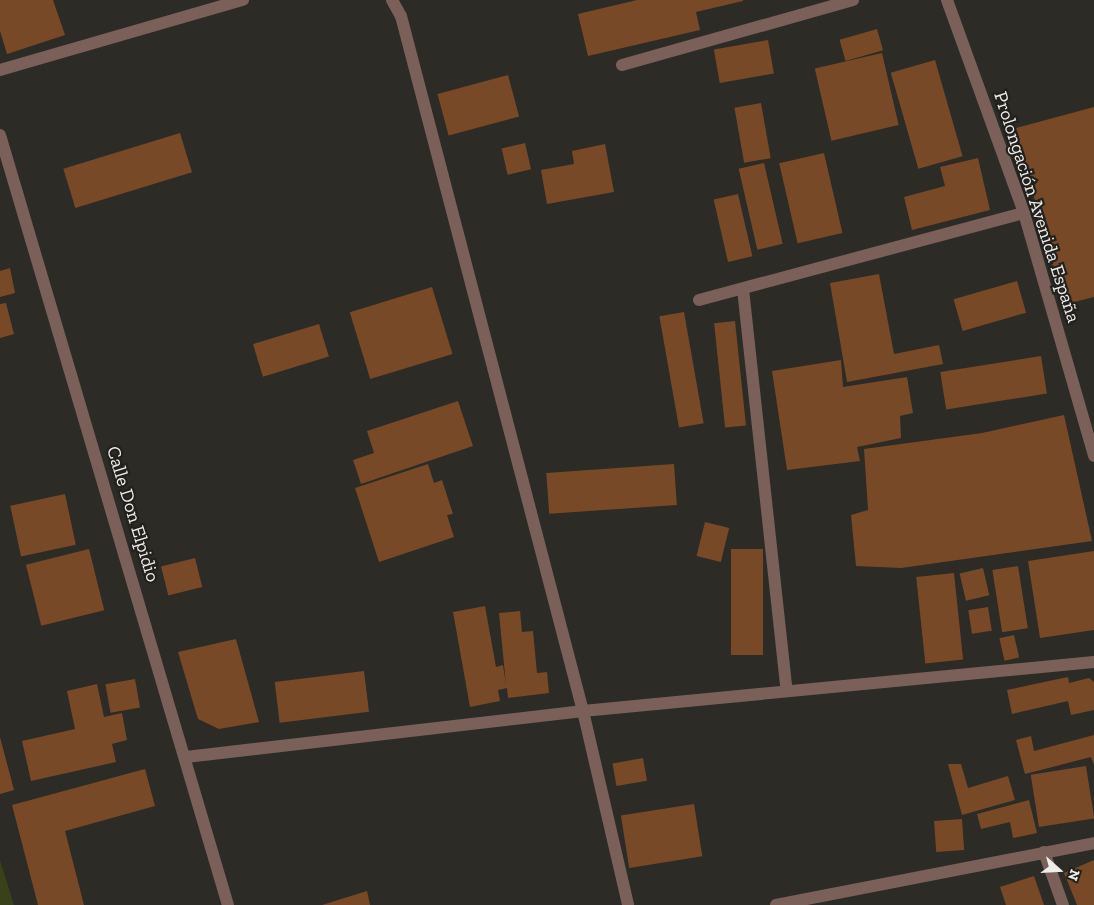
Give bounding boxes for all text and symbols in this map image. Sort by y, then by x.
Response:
street label: Prolongación Avenida España [989,88,1085,326]
street label: Calle Don Elpidio [102,443,164,585]
north arrow [1034,845,1084,895]
text: N [1064,867,1083,883]

